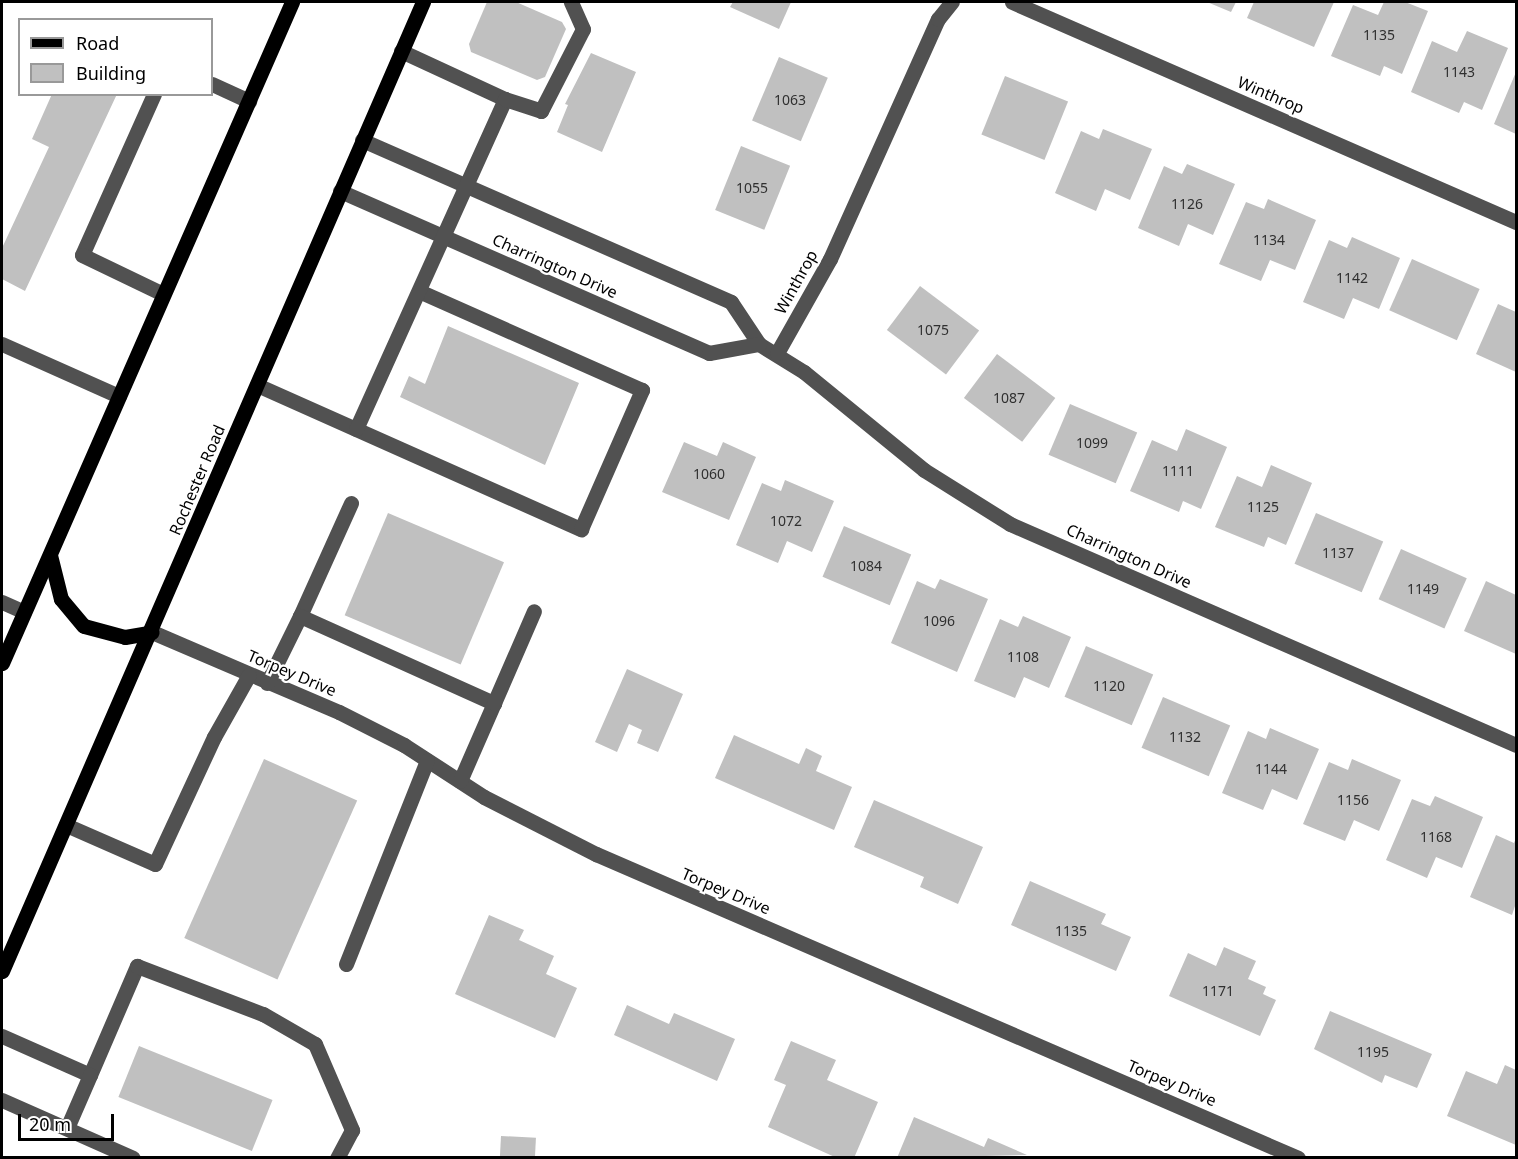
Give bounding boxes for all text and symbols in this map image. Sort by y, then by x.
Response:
legend [18,18,213,96]
house number: 1135 [1363,27,1395,43]
text: Road [76,31,119,55]
text: Building [76,61,146,85]
house number: 1143 [1443,64,1475,80]
street label: Winthrop [1235,72,1307,118]
house number: 1063 [774,92,806,108]
house number: 1055 [736,180,768,196]
house number: 1126 [1171,196,1203,212]
street label: Charrington Drive [489,230,621,302]
house number: 1134 [1253,232,1285,248]
street label: Winthrop [771,247,821,317]
house number: 1142 [1336,270,1368,286]
house number: 1075 [917,322,949,338]
house number: 1087 [993,390,1025,406]
street label: Rochester Road [165,422,229,538]
house number: 1099 [1076,435,1108,451]
house number: 1111 [1162,463,1194,479]
house number: 1060 [693,466,725,482]
house number: 1125 [1247,499,1279,515]
house number: 1072 [770,513,802,529]
street label: Charrington Drive [1063,520,1195,592]
house number: 1137 [1322,545,1354,561]
house number: 1084 [850,558,882,574]
house number: 1149 [1407,581,1439,597]
house number: 1096 [923,613,955,629]
street label: Torpey Drive [245,646,339,700]
house number: 1108 [1007,649,1039,665]
house number: 1120 [1093,678,1125,694]
house number: 1132 [1169,729,1201,745]
house number: 1144 [1255,761,1287,777]
house number: 1156 [1337,792,1369,808]
house number: 1168 [1420,829,1452,845]
street label: Torpey Drive [679,864,773,918]
house number: 1135 [1055,923,1087,939]
house number: 1171 [1202,983,1234,999]
house number: 1195 [1357,1044,1389,1060]
street label: Torpey Drive [1125,1056,1219,1110]
scale bar [21,1102,117,1140]
text: 20 m [29,1112,71,1136]

